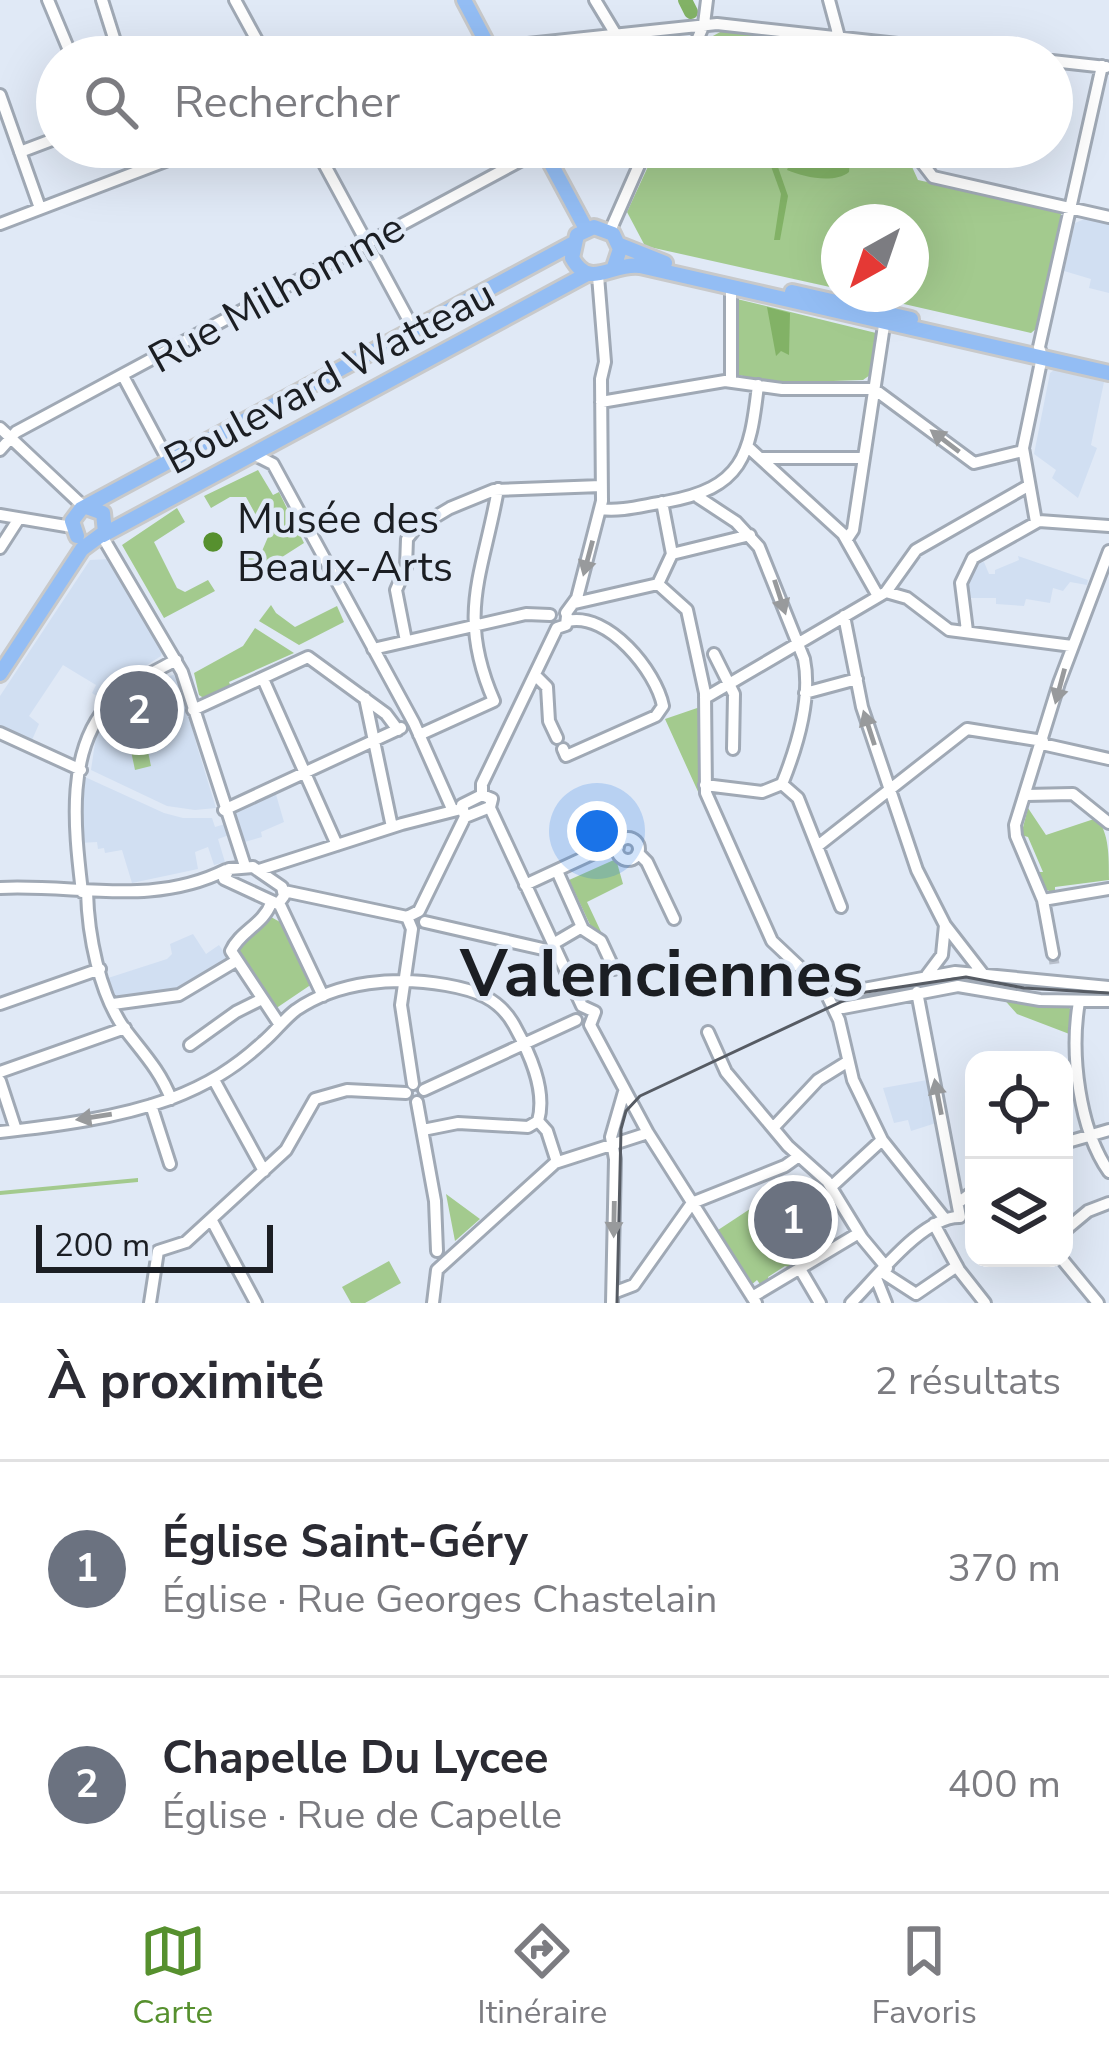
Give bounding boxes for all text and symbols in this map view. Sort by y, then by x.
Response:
search box [36,36,1073,168]
icon: search [78,69,144,135]
text: Rechercher [174,72,400,133]
street label: Rue Milhomme [139,199,415,387]
north arrow [821,204,929,312]
street label: Boulevard Watteau [155,266,505,488]
one-way arrow [929,430,960,454]
place label: Musée des Beaux-Arts [237,491,453,596]
marker: Musée des Beaux-Arts [200,529,226,555]
one-way arrow [578,540,597,577]
one-way arrow [771,579,790,616]
pin: 2 [100,665,178,755]
one-way arrow [1049,668,1068,705]
one-way arrow [859,709,878,746]
your location [567,801,627,861]
district label: Valenciennes [459,929,864,1019]
map controls [965,1051,1073,1267]
button: locate [965,1051,1073,1159]
one-way arrow [927,1078,946,1116]
one-way arrow [75,1109,113,1127]
button: layers [965,1159,1073,1267]
pin: 1 [754,1175,832,1265]
one-way arrow [604,1201,624,1239]
scale bar [36,1219,273,1272]
text: 200 m [54,1223,150,1268]
text: À proximité [48,1346,324,1416]
text: 2 résultats [875,1355,1061,1408]
text: Église Saint-Géry [162,1512,528,1573]
text: 1 [75,1542,99,1595]
text: 370 m [947,1542,1061,1595]
text: Église · Rue Georges Chastelain [162,1573,717,1626]
text: Chapelle Du Lycee [162,1728,548,1789]
text: 2 [75,1758,99,1811]
text: 400 m [947,1758,1061,1811]
text: Église · Rue de Capelle [162,1789,562,1842]
tab: Carte [132,1918,213,2035]
tab: Itinéraire [477,1918,607,2035]
tab: Favoris [872,1918,977,2035]

